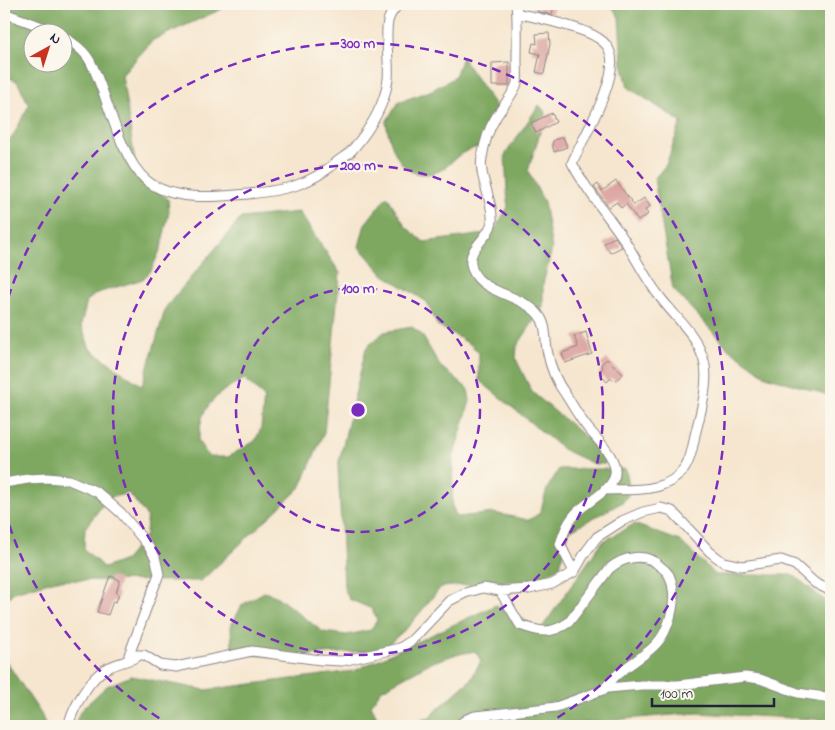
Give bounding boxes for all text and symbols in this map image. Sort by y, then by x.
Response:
north arrow [22,22,72,72]
text: N [45,28,66,50]
text: 300 m [340,33,376,55]
text: 200 m [339,155,376,177]
text: 100 m [341,278,375,300]
centre of rings [349,401,367,419]
scale bar [652,675,775,707]
text: 100 m [660,683,693,705]

